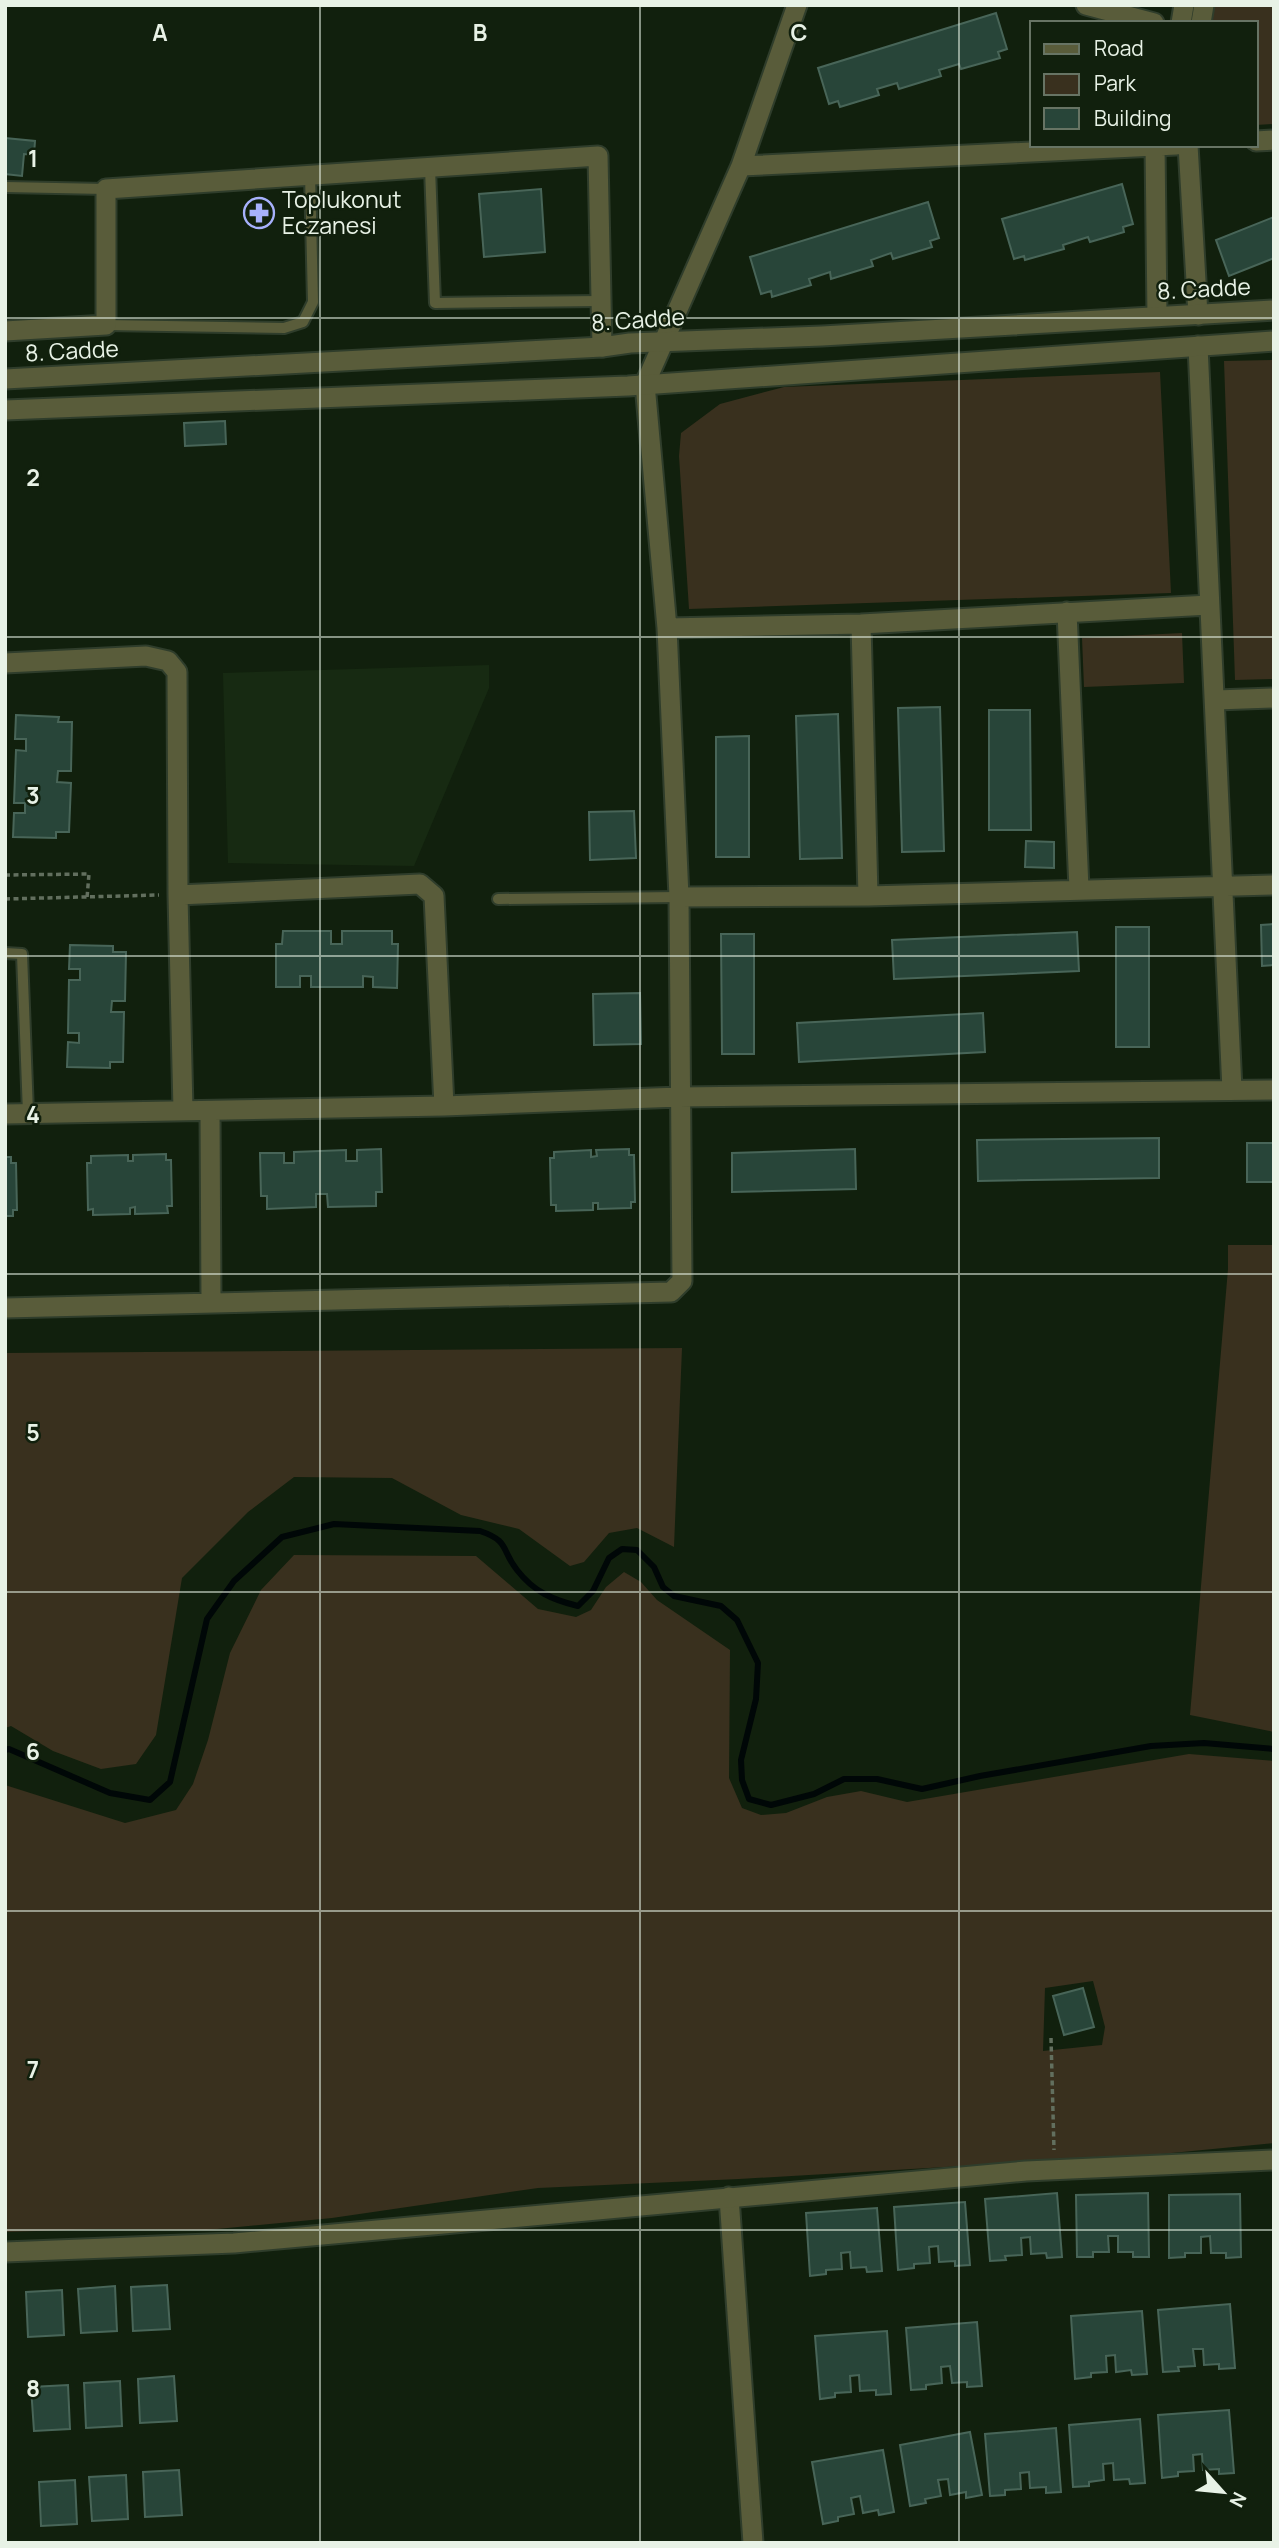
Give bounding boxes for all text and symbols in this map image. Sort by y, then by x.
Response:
text: A [152,16,168,48]
text: B [473,16,487,48]
text: C [791,16,808,48]
legend [1030,21,1258,147]
text: Road [1094,34,1144,62]
text: Park [1094,69,1136,97]
text: Building [1094,104,1171,132]
text: 1 [28,142,38,174]
place label: Toplukonut Eczanesi [282,183,401,241]
pharmacy icon: Toplukonut Eczanesi [242,196,276,230]
street label: 8. Cadde [1156,270,1252,306]
street label: 8. Cadde [590,300,686,338]
street label: 8. Cadde [24,332,120,368]
text: 2 [26,461,40,493]
text: 3 [26,779,40,811]
text: 4 [26,1098,40,1130]
text: 5 [26,1416,40,1448]
text: 6 [26,1735,40,1767]
text: 7 [27,2053,39,2085]
text: 8 [26,2372,40,2404]
north arrow [1188,2457,1258,2527]
text: N [1223,2488,1253,2512]

